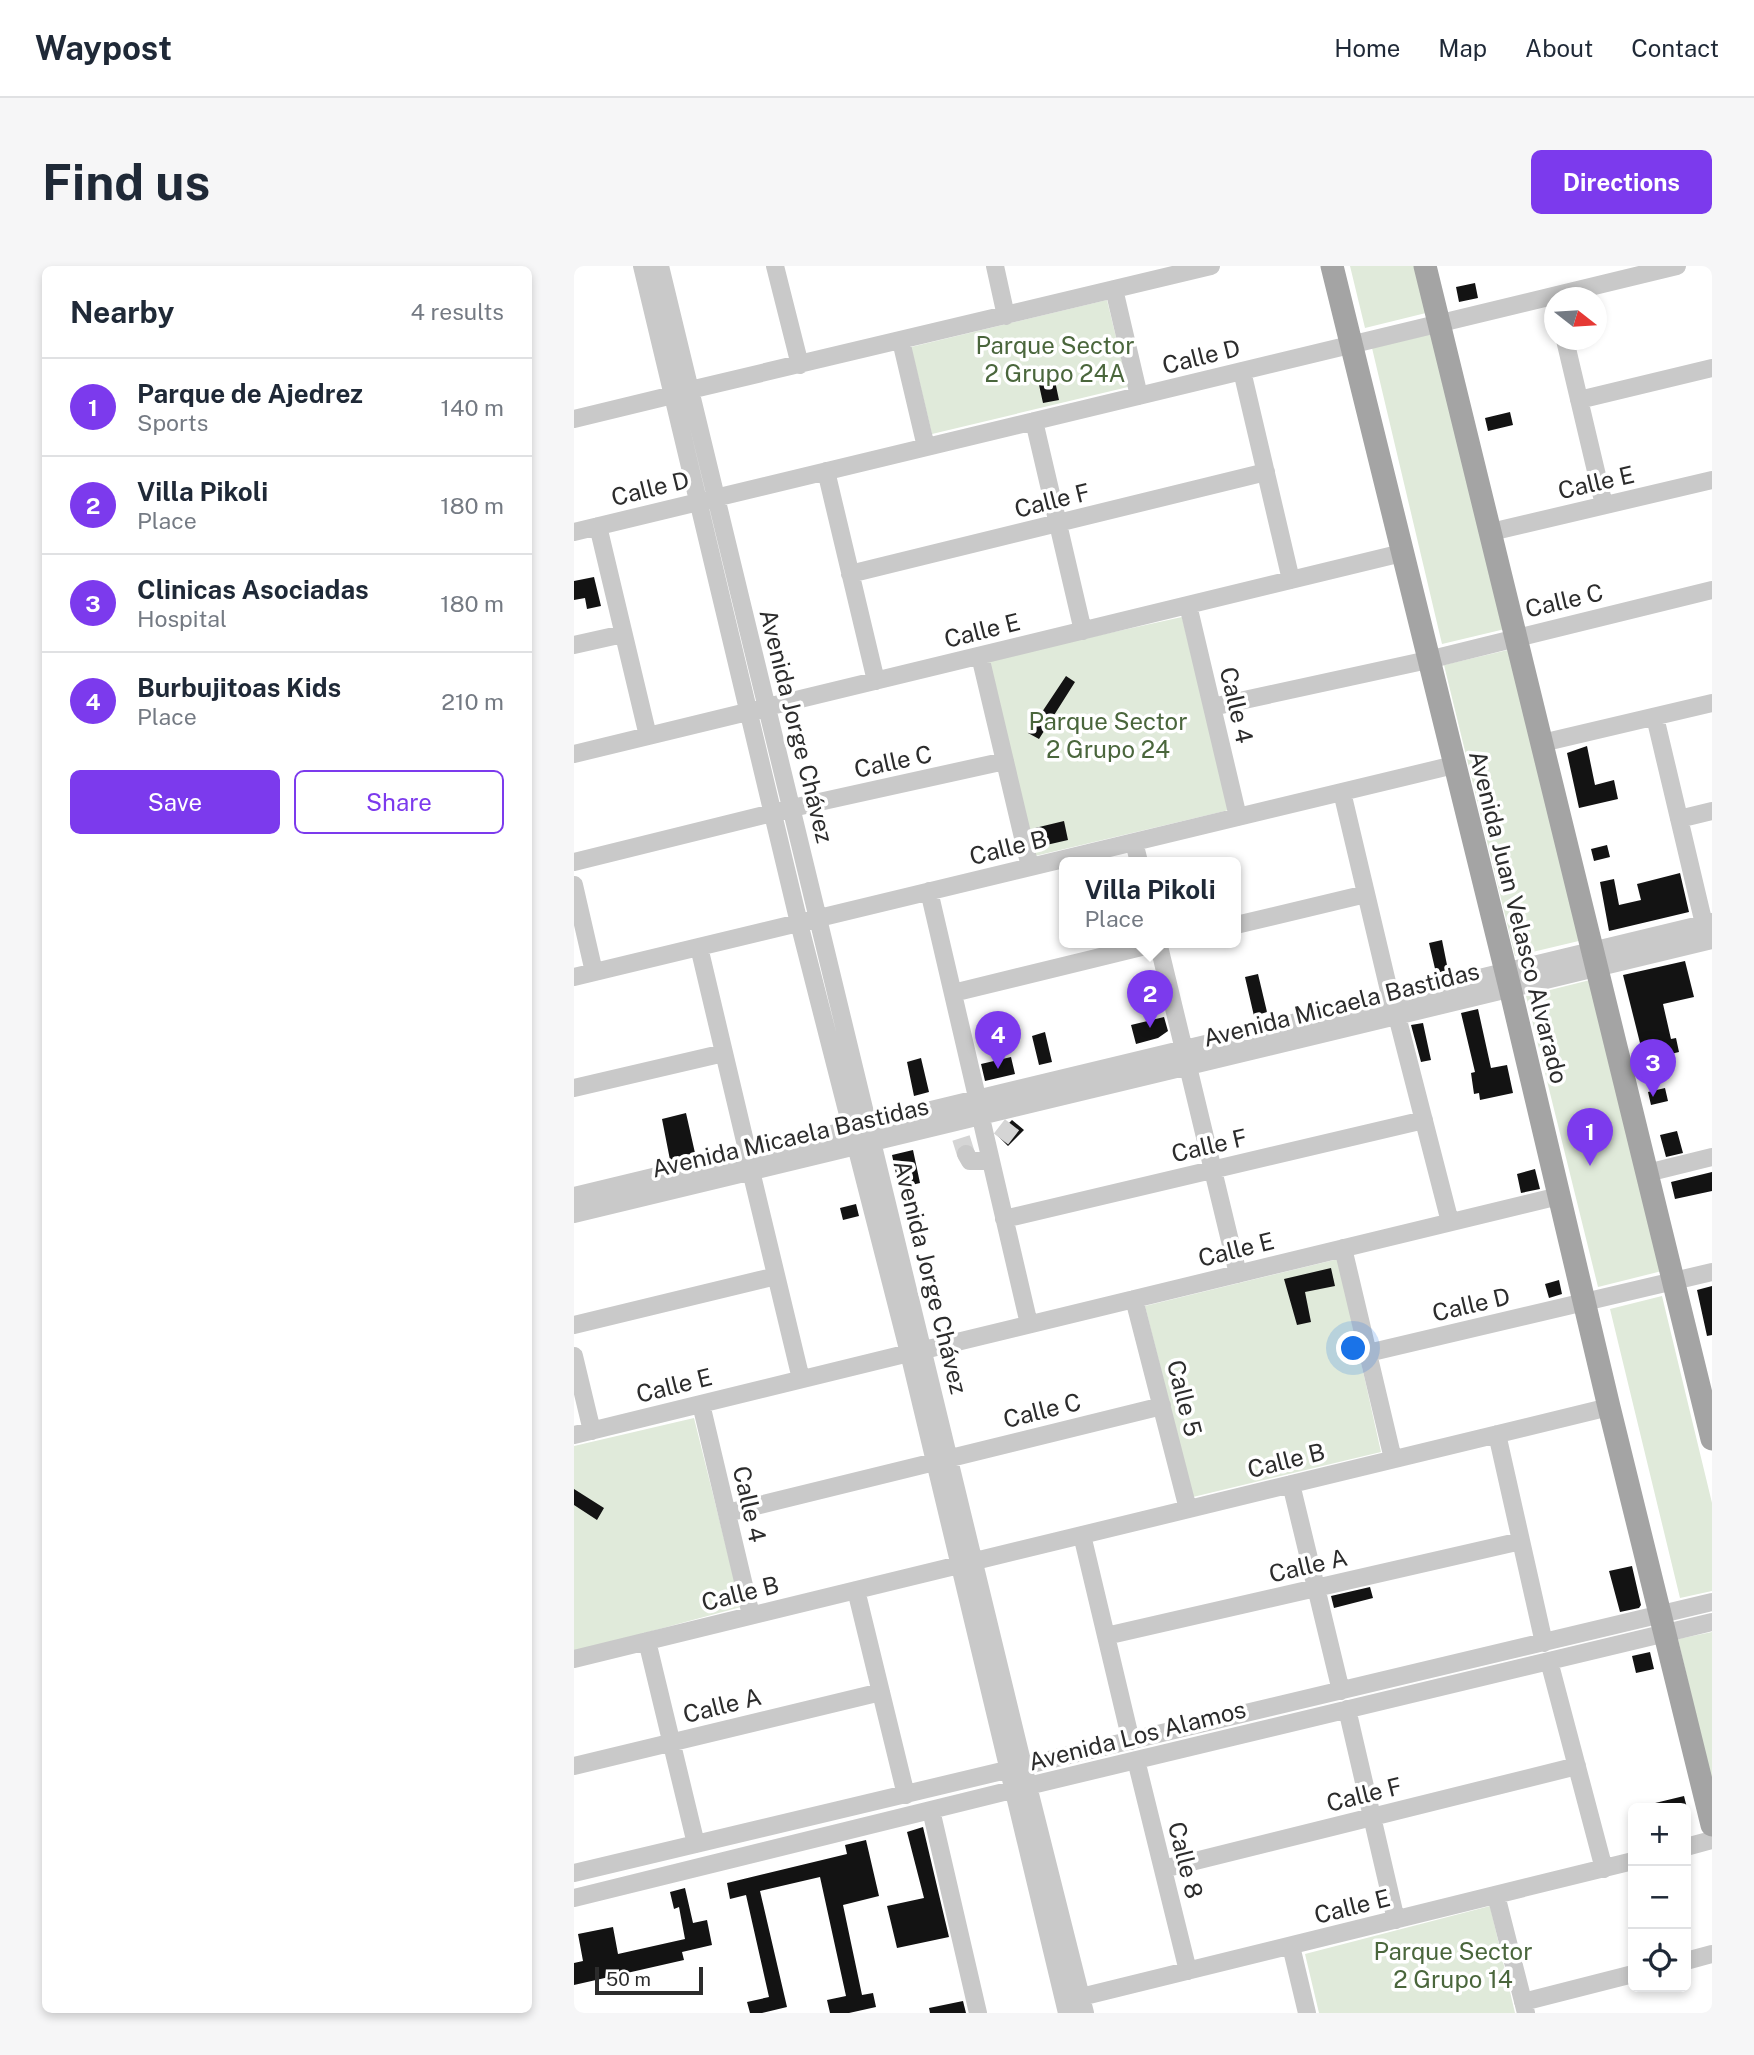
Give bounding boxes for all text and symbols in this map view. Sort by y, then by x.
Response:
text: Waypost [35,29,172,67]
text: Home [1334,34,1400,62]
text: Map [1438,34,1487,62]
text: About [1525,34,1593,62]
text: Contact [1631,34,1719,62]
button: Directions [1531,150,1712,214]
text: Find us [42,153,210,211]
north arrow [1544,287,1607,350]
text: Nearby [70,294,174,330]
text: 4 results [410,298,504,325]
park label: Parque Sector 2 Grupo 24A [975,331,1135,387]
street label: Calle D [1159,333,1243,379]
text: Parque de Ajedrez [137,378,363,409]
text: 1 [88,394,98,421]
text: 140 m [441,394,504,421]
text: Sports [137,409,208,436]
street label: Calle E [1555,460,1637,504]
street label: Calle D [608,465,692,511]
text: Villa Pikoli [137,476,268,507]
street label: Calle F [1011,477,1093,523]
text: 2 [86,492,100,519]
text: 180 m [440,492,504,519]
text: Place [137,507,197,534]
text: Clinicas Asociadas [137,574,369,605]
street label: Calle C [1522,577,1606,623]
text: 3 [85,590,101,617]
text: 180 m [440,590,504,617]
text: Hospital [137,605,227,632]
street label: Avenida Jorge Chávez [754,606,840,846]
street label: Calle E [941,607,1023,653]
street label: Calle 4 [1215,664,1259,746]
text: Burbujitoas Kids [137,672,341,703]
text: 4 [85,688,101,715]
text: 210 m [441,688,504,715]
text: Place [137,703,197,730]
park label: Parque Sector 2 Grupo 24 [1028,707,1188,763]
street label: Calle C [851,739,935,783]
street label: Avenida Juan Velasco Alvarado [1464,748,1574,1086]
button: Save [70,770,280,834]
button: Share [294,770,504,834]
street label: Calle B [966,824,1050,870]
popup [1059,857,1241,948]
text: Villa Pikoli [1084,874,1216,905]
text: Place [1084,905,1144,932]
street label: Avenida Micaela Bastidas [1200,956,1482,1052]
pin: 2 [1127,970,1173,1028]
pin: 4 [975,1011,1021,1069]
pin: 3 [1630,1039,1676,1097]
street label: Avenida Micaela Bastidas [649,1091,931,1183]
pin: 1 [1567,1108,1613,1166]
street label: Calle F [1168,1123,1250,1167]
street label: Avenida Jorge Chávez [888,1157,974,1397]
street label: Calle E [1195,1226,1277,1272]
street label: Calle D [1429,1281,1513,1327]
your location [1336,1331,1370,1365]
street label: Calle 5 [1162,1357,1208,1439]
street label: Calle E [633,1362,715,1408]
street label: Calle C [1000,1387,1084,1433]
street label: Calle B [1244,1437,1328,1483]
street label: Calle 4 [728,1463,772,1545]
street label: Calle A [1266,1542,1350,1588]
street label: Calle B [698,1570,782,1616]
street label: Calle A [680,1682,764,1728]
street label: Avenida Los Alamos [1025,1694,1249,1776]
street label: Calle F [1323,1771,1405,1817]
map controls [1628,1803,1691,1992]
button: + [1628,1803,1691,1866]
street label: Calle 8 [1163,1819,1209,1901]
button: − [1628,1866,1691,1929]
street label: Calle E [1311,1883,1393,1929]
button: locate [1628,1929,1691,1992]
park label: Parque Sector 2 Grupo 14 [1373,1937,1533,1993]
scale bar [595,1964,704,1996]
text: 50 m [606,1968,651,1990]

